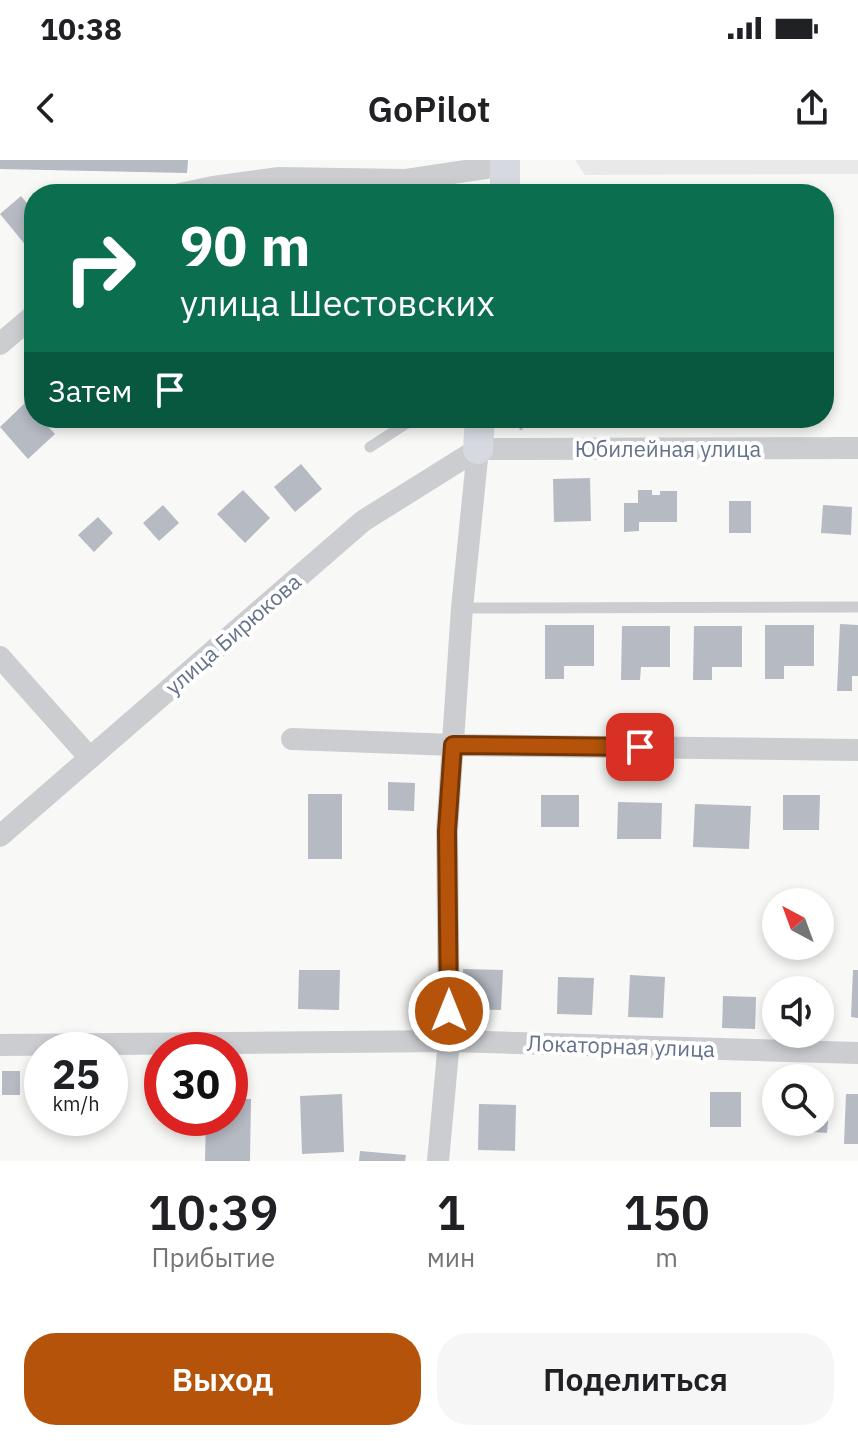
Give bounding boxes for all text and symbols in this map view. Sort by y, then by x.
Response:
text: 10:38 [40,9,122,48]
text: GoPilot [367,85,491,132]
icon: back [24,86,68,130]
icon: share [790,86,834,130]
text: 90 m [180,209,310,281]
icon: right [48,216,152,320]
text: улица Шестовских [180,279,495,326]
icon: arrive [148,368,192,412]
text: Затем [48,371,132,410]
street label: Юбилейная улица [575,434,761,463]
street label: улица Бирюкова [159,566,307,701]
pin [606,713,674,781]
icon: arrive [618,725,662,769]
north arrow [762,888,834,960]
map controls [762,888,834,1136]
position arrow [407,969,491,1053]
button: sound [762,976,834,1048]
street label: Локаторная улица [526,1028,716,1063]
speed limit sign: 30 [144,1032,248,1136]
text: 25 [52,1048,100,1100]
button: search [762,1064,834,1136]
text: km/h [52,1090,100,1117]
text: 10:39 [148,1181,279,1243]
text: 1 [437,1181,465,1243]
text: 150 [623,1181,710,1243]
text: Прибытие [151,1240,275,1274]
text: мин [427,1240,475,1274]
text: m [655,1240,678,1274]
button: Выход [24,1333,421,1425]
button: Поделиться [437,1333,834,1425]

